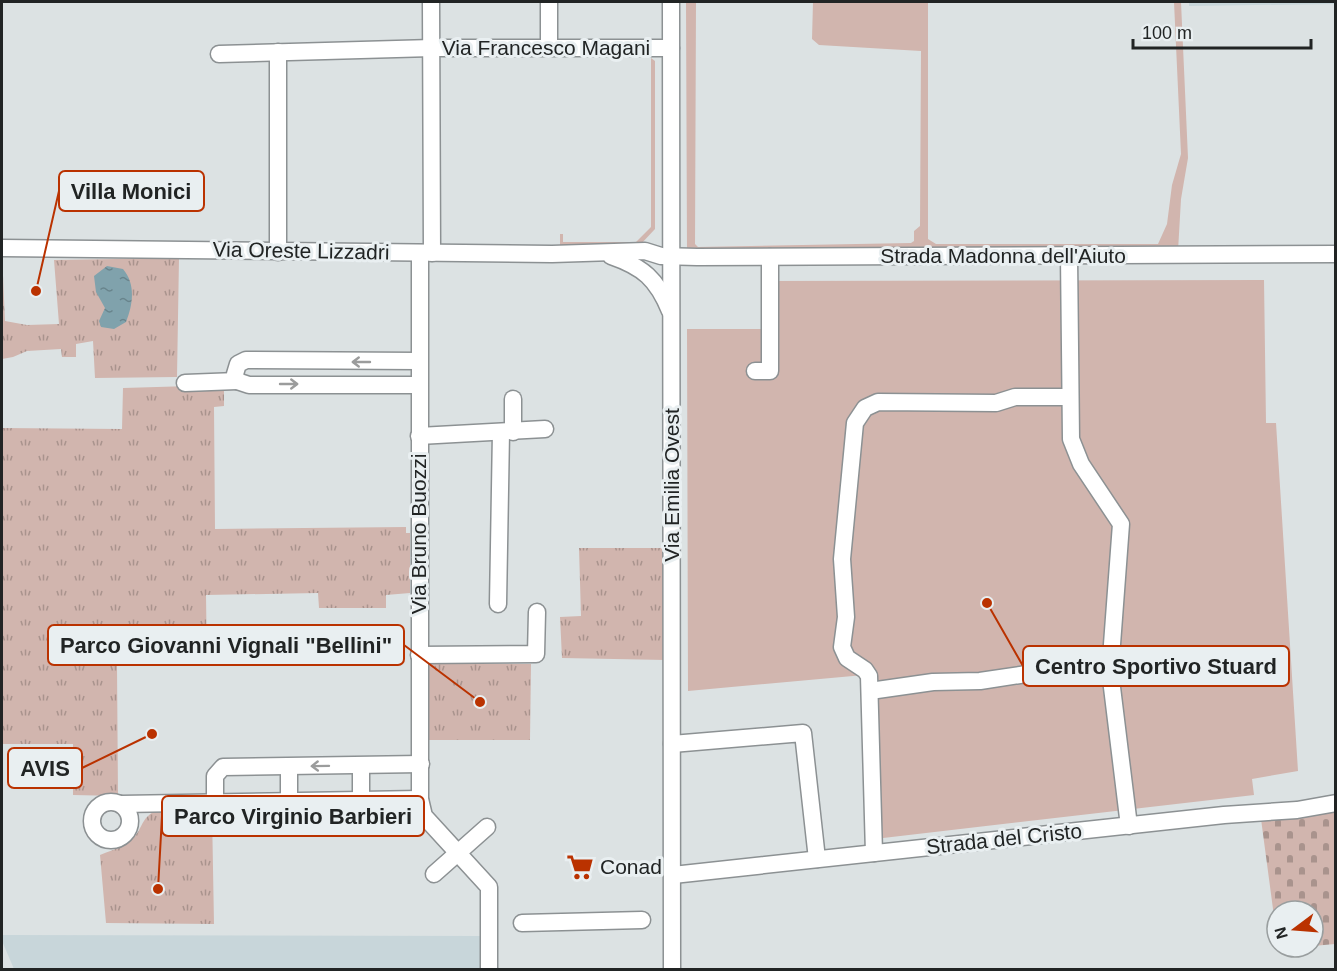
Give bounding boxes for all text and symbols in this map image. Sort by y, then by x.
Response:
scale bar [1133,12,1312,50]
text: 100 m [1142,23,1192,43]
street label: Via Francesco Magani [442,36,650,59]
callout: Villa Monici [59,171,204,211]
text: Villa Monici [71,179,191,204]
street label: Via Oreste Lizzadri [212,237,390,264]
street label: Strada Madonna dell'Aiuto [880,244,1126,267]
one-way arrow [351,356,371,367]
one-way arrow [278,378,298,390]
street label: Via Emilia Ovest [660,408,683,562]
street label: Via Bruno Buozzi [407,454,430,614]
callout: Parco Giovanni Vignali "Bellini" [48,625,404,665]
text: Parco Giovanni Vignali "Bellini" [60,633,392,658]
callout: Centro Sportivo Stuard [1023,646,1289,686]
text: Centro Sportivo Stuard [1035,654,1277,679]
callout: AVIS [8,748,82,788]
text: AVIS [20,756,70,781]
one-way arrow [311,761,331,772]
callout: Parco Virginio Barbieri [162,796,424,836]
text: Parco Virginio Barbieri [174,804,412,829]
street label: Strada del Cristo [925,819,1083,858]
supermarket icon: Conad [565,852,595,882]
place label: Conad [600,855,662,878]
north arrow [1265,899,1325,959]
text: N [1271,925,1291,941]

